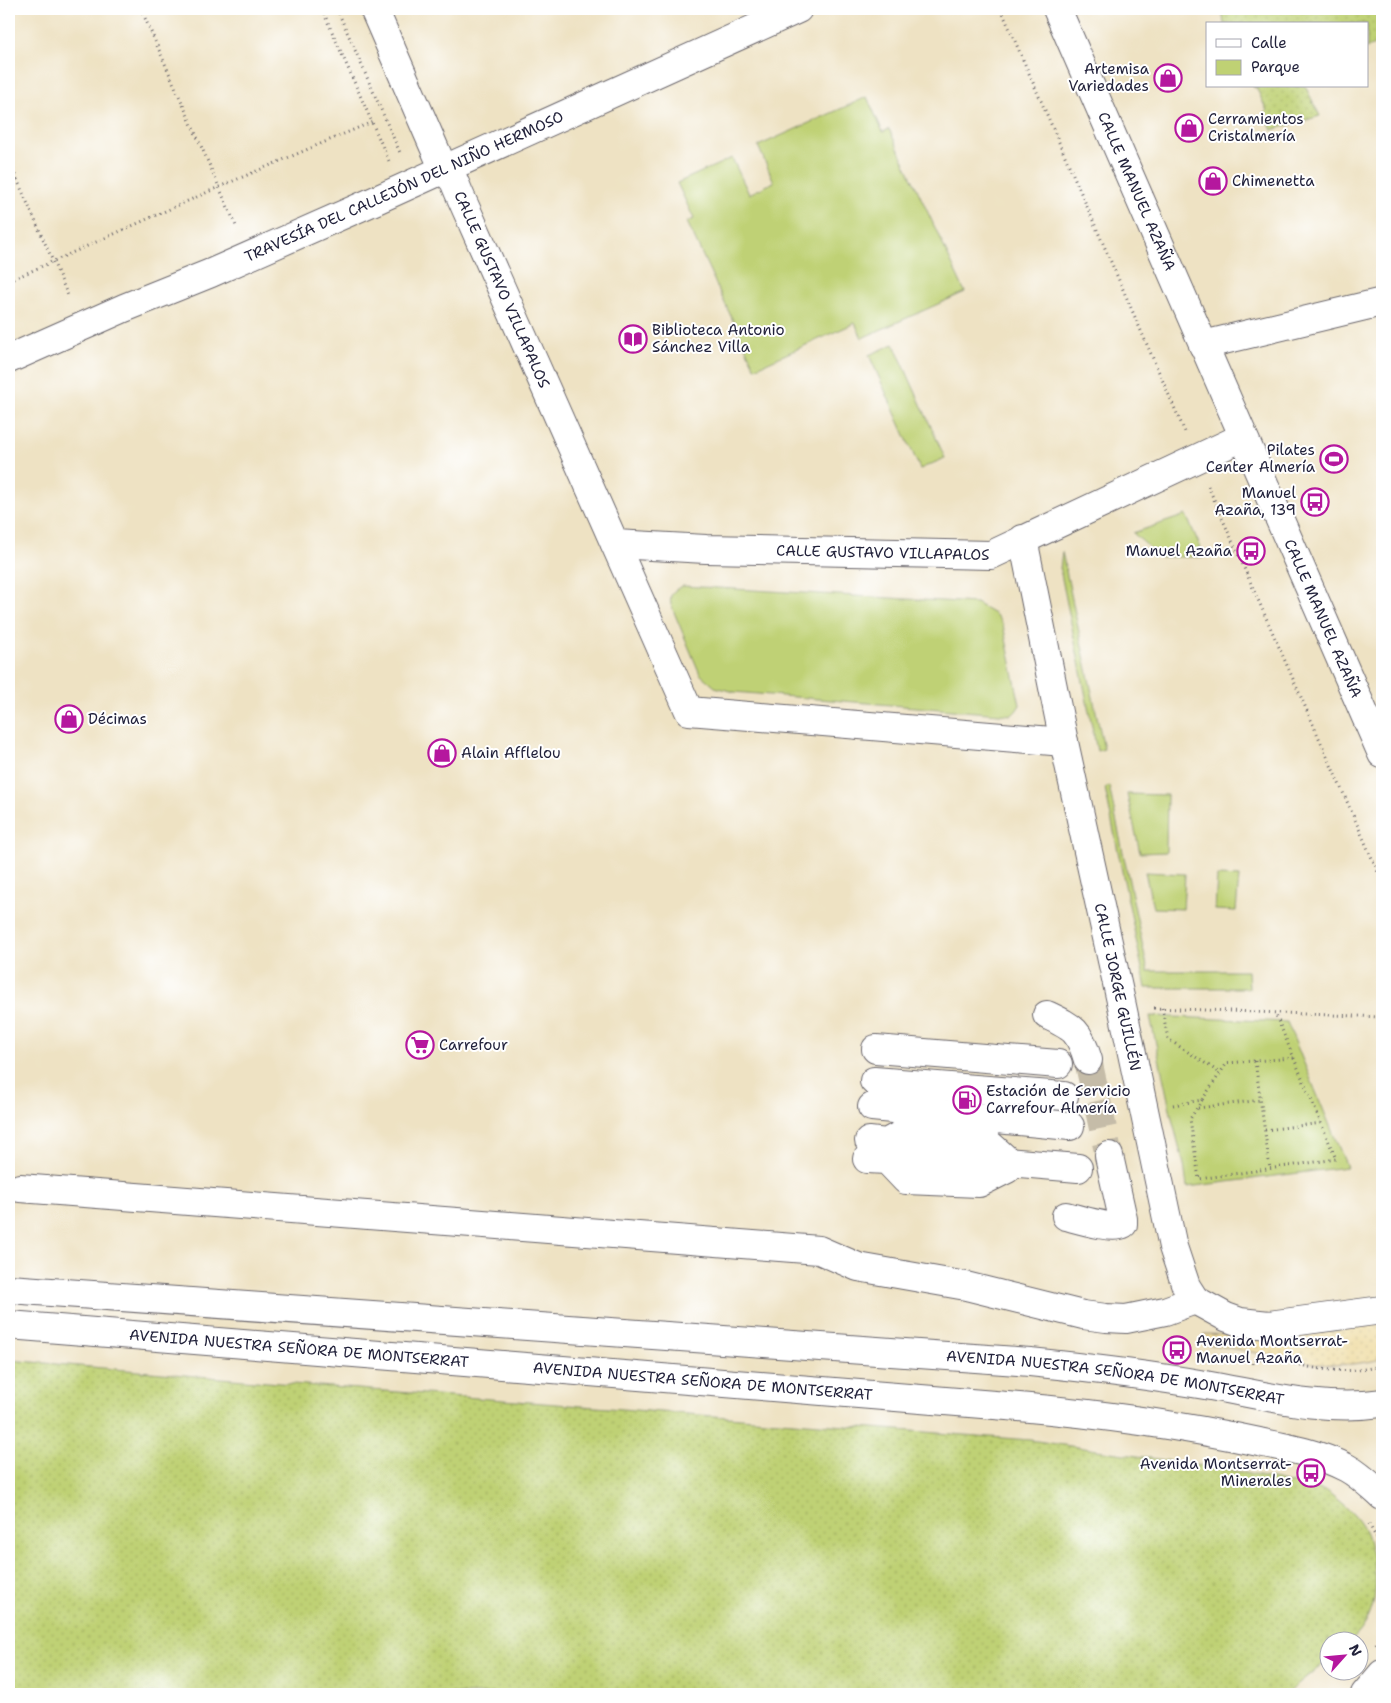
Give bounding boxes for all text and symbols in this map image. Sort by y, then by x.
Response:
legend [1206,22,1368,88]
text: Calle [1251,33,1287,53]
text: Parque [1251,57,1300,77]
place label: Artemisa Variedades [1068,59,1150,96]
shop icon: Artemisa Variedades [1153,63,1183,93]
street label: TRAVESÍA DEL CALLEJÓN DEL NIÑO HERMOSO [241,106,567,267]
street label: CALLE MANUEL AZAÑA [1093,109,1180,274]
place label: Cerramientos Cristalmería [1208,109,1304,146]
shop icon: Cerramientos Cristalmería [1174,113,1204,143]
shop icon: Chimenetta [1198,166,1228,196]
place label: Chimenetta [1232,171,1315,191]
street label: CALLE GUSTAVO VILLAPALOS [449,188,554,391]
place label: Biblioteca Antonio Sánchez Villa [652,320,785,357]
library icon: Biblioteca Antonio Sánchez Villa [618,324,648,354]
place label: Pilates Center Almería [1206,440,1316,477]
sports icon: Pilates Center Almería [1319,444,1349,474]
place label: Manuel Azaña, 139 [1215,483,1296,520]
bus stop icon: Manuel Azaña, 139 [1300,487,1330,517]
bus stop icon: Manuel Azaña [1236,536,1266,566]
street label: CALLE MANUEL AZAÑA [1279,536,1366,701]
street label: CALLE GUSTAVO VILLAPALOS [776,540,990,565]
place label: Manuel Azaña [1126,541,1233,561]
shop icon: Décimas [54,704,84,734]
place label: Décimas [88,709,147,729]
shop icon: Alain Afflelou [427,738,457,768]
place label: Alain Afflelou [461,743,561,763]
street label: CALLE JORGE GUILLÉN [1090,901,1145,1073]
supermarket icon: Carrefour [405,1030,435,1060]
place label: Carrefour [439,1035,508,1055]
place label: Estación de Servicio Carrefour Almería [986,1081,1131,1118]
fuel station icon: Estación de Servicio Carrefour Almería [952,1085,982,1115]
street label: AVENIDA NUESTRA SEÑORA DE MONTSERRAT [128,1325,470,1372]
place label: Avenida Montserrat- Manuel Azaña [1196,1331,1348,1368]
bus stop icon: Avenida Montserrat- Manuel Azaña [1162,1335,1192,1365]
street label: AVENIDA NUESTRA SEÑORA DE MONTSERRAT [945,1346,1286,1410]
street label: AVENIDA NUESTRA SEÑORA DE MONTSERRAT [532,1358,873,1405]
place label: Avenida Montserrat- Minerales [1140,1454,1292,1491]
bus stop icon: Avenida Montserrat- Minerales [1296,1458,1326,1488]
north arrow [1318,1630,1368,1680]
text: N [1345,1641,1366,1659]

